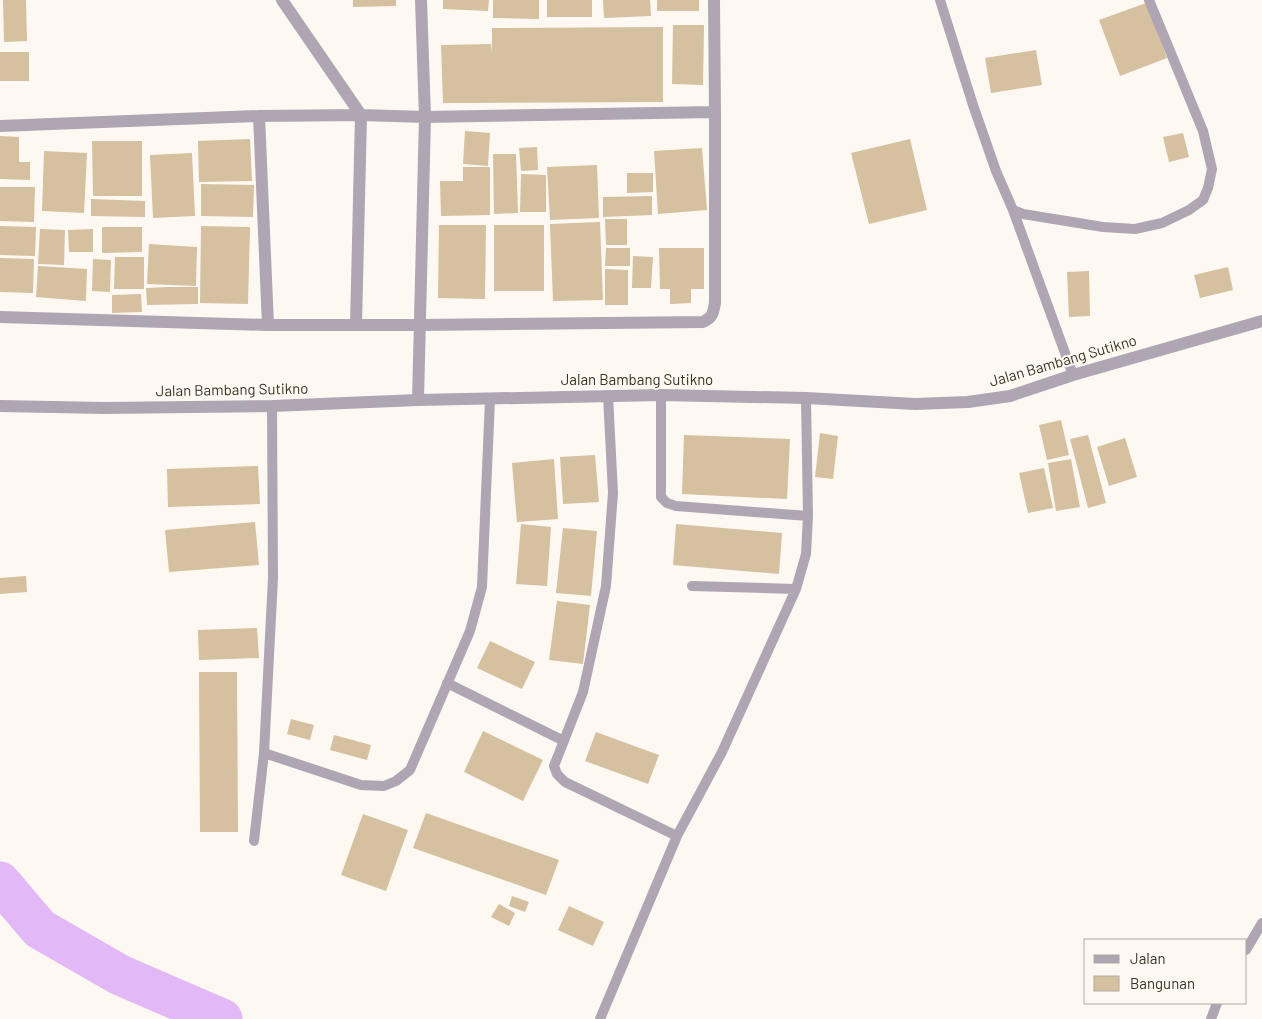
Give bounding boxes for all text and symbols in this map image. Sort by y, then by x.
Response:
street label: Jalan Bambang Sutikno [987,330,1139,390]
street label: Jalan Bambang Sutikno [561,370,713,388]
street label: Jalan Bambang Sutikno [156,379,308,399]
legend [1084,939,1247,1004]
text: Jalan [1130,949,1166,967]
text: Bangunan [1130,974,1195,992]

